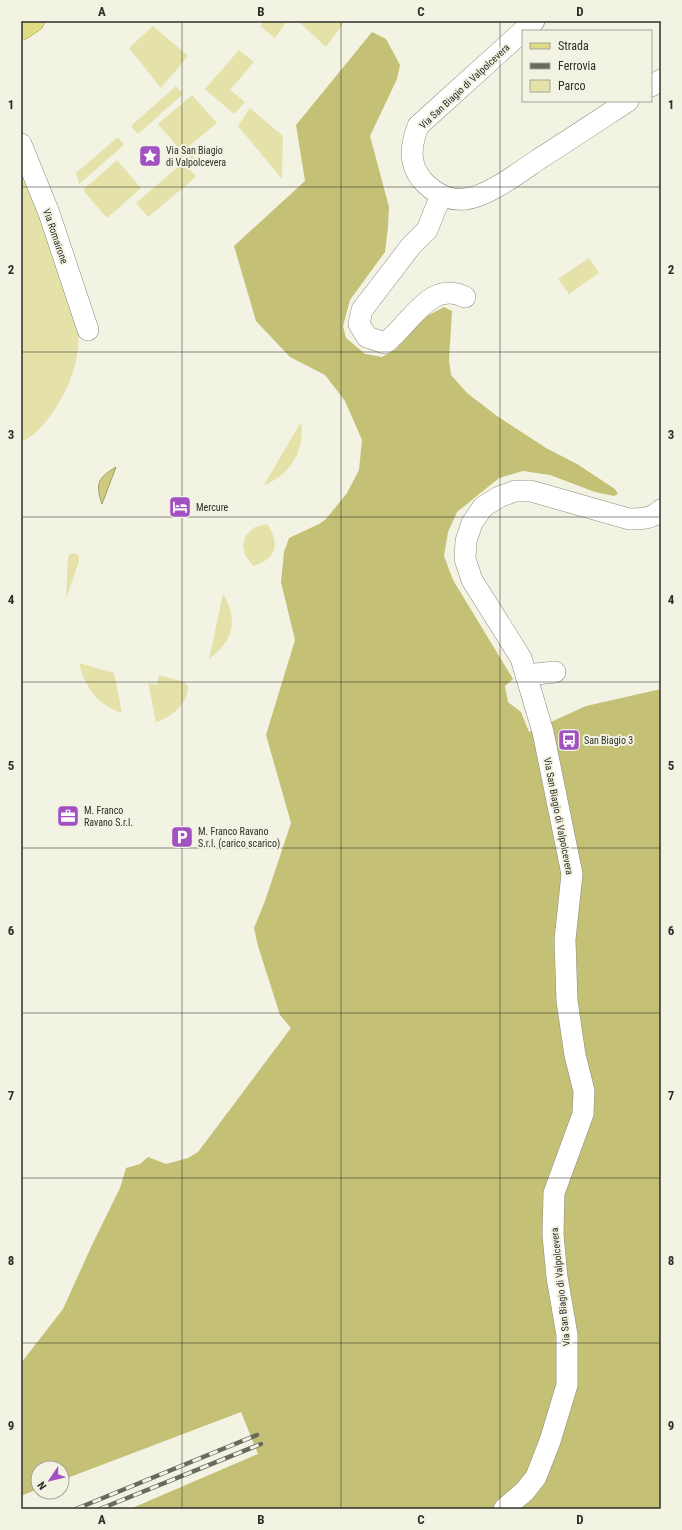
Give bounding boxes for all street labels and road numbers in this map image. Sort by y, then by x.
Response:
street label: Via San Biagio di Valpolcevera [417,42,512,131]
street label: Via Romairone [41,207,70,265]
street label: Via San Biagio di Valpolcevera [542,757,575,876]
street label: Via San Biagio di Valpolcevera [549,1227,572,1347]

